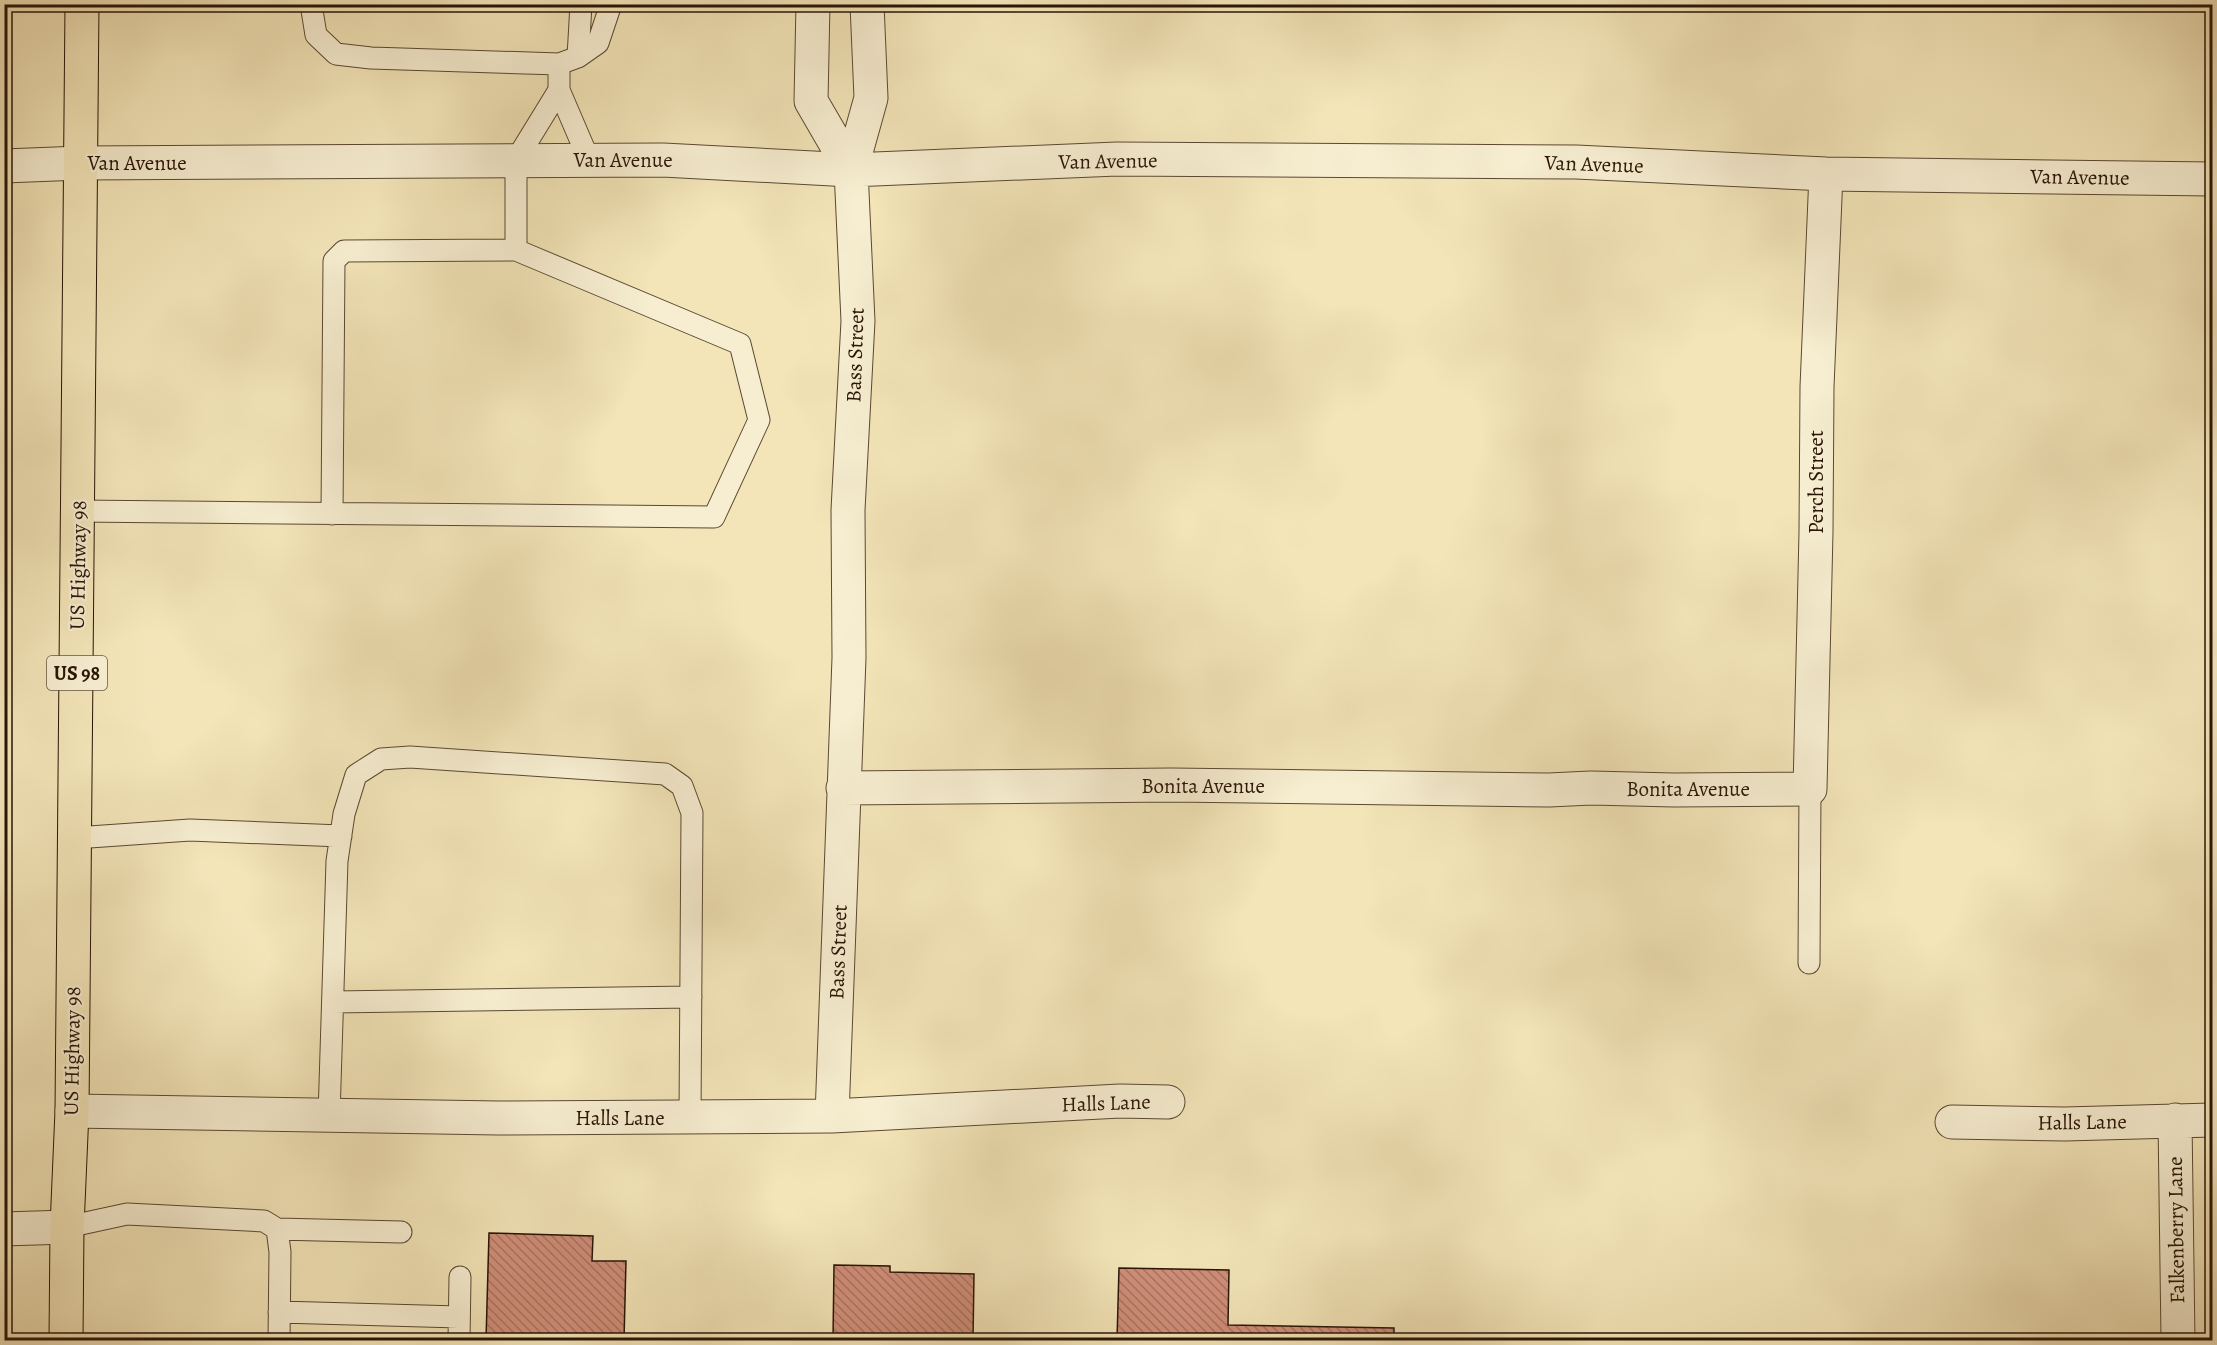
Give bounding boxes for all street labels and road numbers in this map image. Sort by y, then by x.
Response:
street label: Van Avenue [572,146,673,174]
street label: Van Avenue [1057,146,1158,176]
street label: Van Avenue [1543,148,1644,180]
street label: Van Avenue [86,149,187,177]
street label: Van Avenue [2029,162,2130,192]
street label: Bass Street [839,307,871,403]
street label: Perch Street [1802,430,1830,534]
street label: US Highway 98 [63,500,93,630]
road number: US 98 [47,656,107,690]
street label: Bonita Avenue [1141,772,1265,800]
street label: Bonita Avenue [1626,775,1750,803]
street label: Bass Street [822,904,854,1000]
street label: US Highway 98 [57,986,87,1116]
street label: Halls Lane [1061,1087,1151,1119]
street label: Halls Lane [575,1104,665,1132]
street label: Halls Lane [2037,1107,2127,1137]
street label: Falkenberry Lane [2161,1156,2191,1304]

